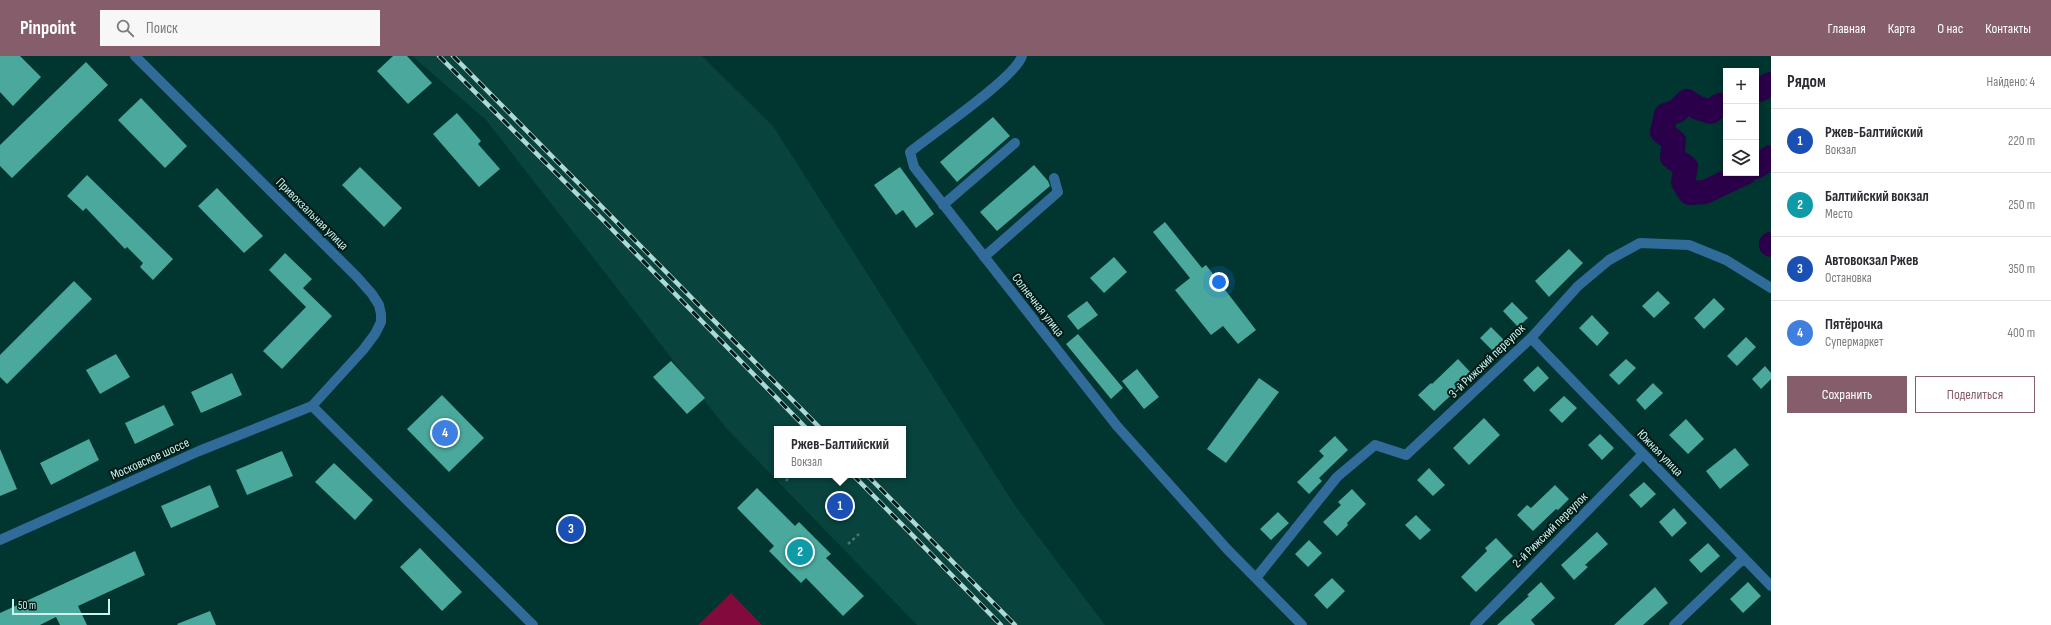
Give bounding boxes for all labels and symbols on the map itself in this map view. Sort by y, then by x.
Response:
street label: Привокзальная улица [272,174,352,254]
street label: Солнечная улица [1008,270,1068,340]
your location [1209,272,1229,292]
street label: 3-й Рижский переулок [1445,320,1529,402]
pin: 4 [432,418,458,448]
street label: Южная улица [1634,426,1686,480]
street label: Московское шоссе [108,434,192,484]
street label: 2-й Рижский переулок [1509,489,1591,571]
pin: 1 [827,491,853,521]
pin: 3 [558,514,584,544]
pin: 2 [787,537,813,567]
scale bar [12,597,110,616]

